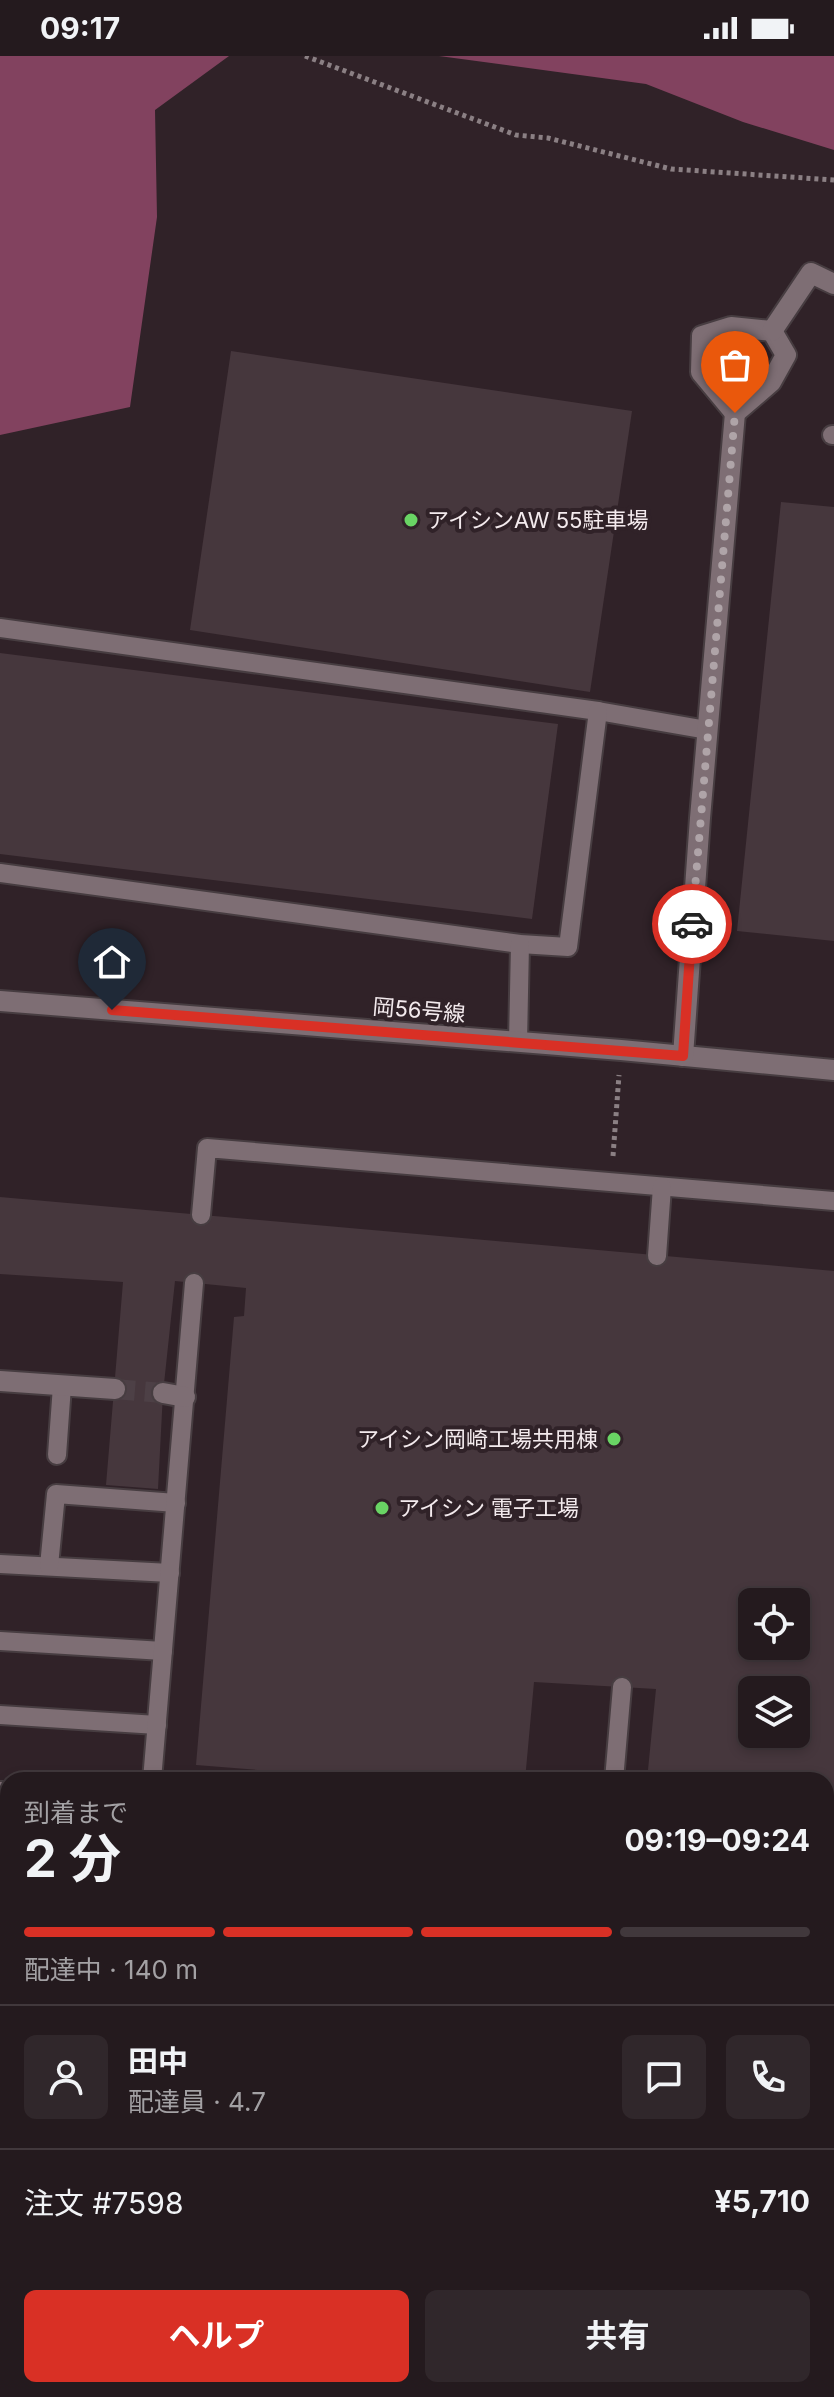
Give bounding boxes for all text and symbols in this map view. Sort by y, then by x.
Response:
text: 09:17 [40,10,120,46]
pin [701,331,769,413]
icon: bag [713,343,757,387]
place label: アイシンAW 55駐車場 [427,507,648,533]
marker: アイシンAW 55駐車場 [402,511,420,529]
courier [652,884,732,964]
icon: car [670,902,714,946]
pin [78,928,146,1010]
icon: home [90,940,134,984]
street label: 岡56号線 [372,993,466,1027]
place label: アイシン岡崎工場共用棟 [357,1426,598,1452]
marker: アイシン岡崎工場共用棟 [605,1430,623,1448]
place label: アイシン 電子工場 [398,1495,579,1521]
marker: アイシン 電子工場 [373,1499,391,1517]
map controls [738,1588,810,1748]
button: locate [738,1588,810,1660]
button: layers [738,1676,810,1748]
text: 到着まで [24,1797,128,1828]
text: 09:19–09:24 [624,1822,810,1858]
text: 2 分 [24,1827,121,1890]
text: 配達中 · 140 m [24,1954,198,1985]
button: person [24,2035,108,2119]
button: chat [622,2035,706,2119]
button: phone [726,2035,810,2119]
text: 田中 [128,2043,188,2079]
text: 配達員 · 4.7 [128,2086,266,2117]
text: ¥5,710 [715,2183,810,2219]
text: 注文 #7598 [24,2185,184,2221]
button: ヘルプ [24,2290,409,2382]
button: 共有 [425,2290,810,2382]

